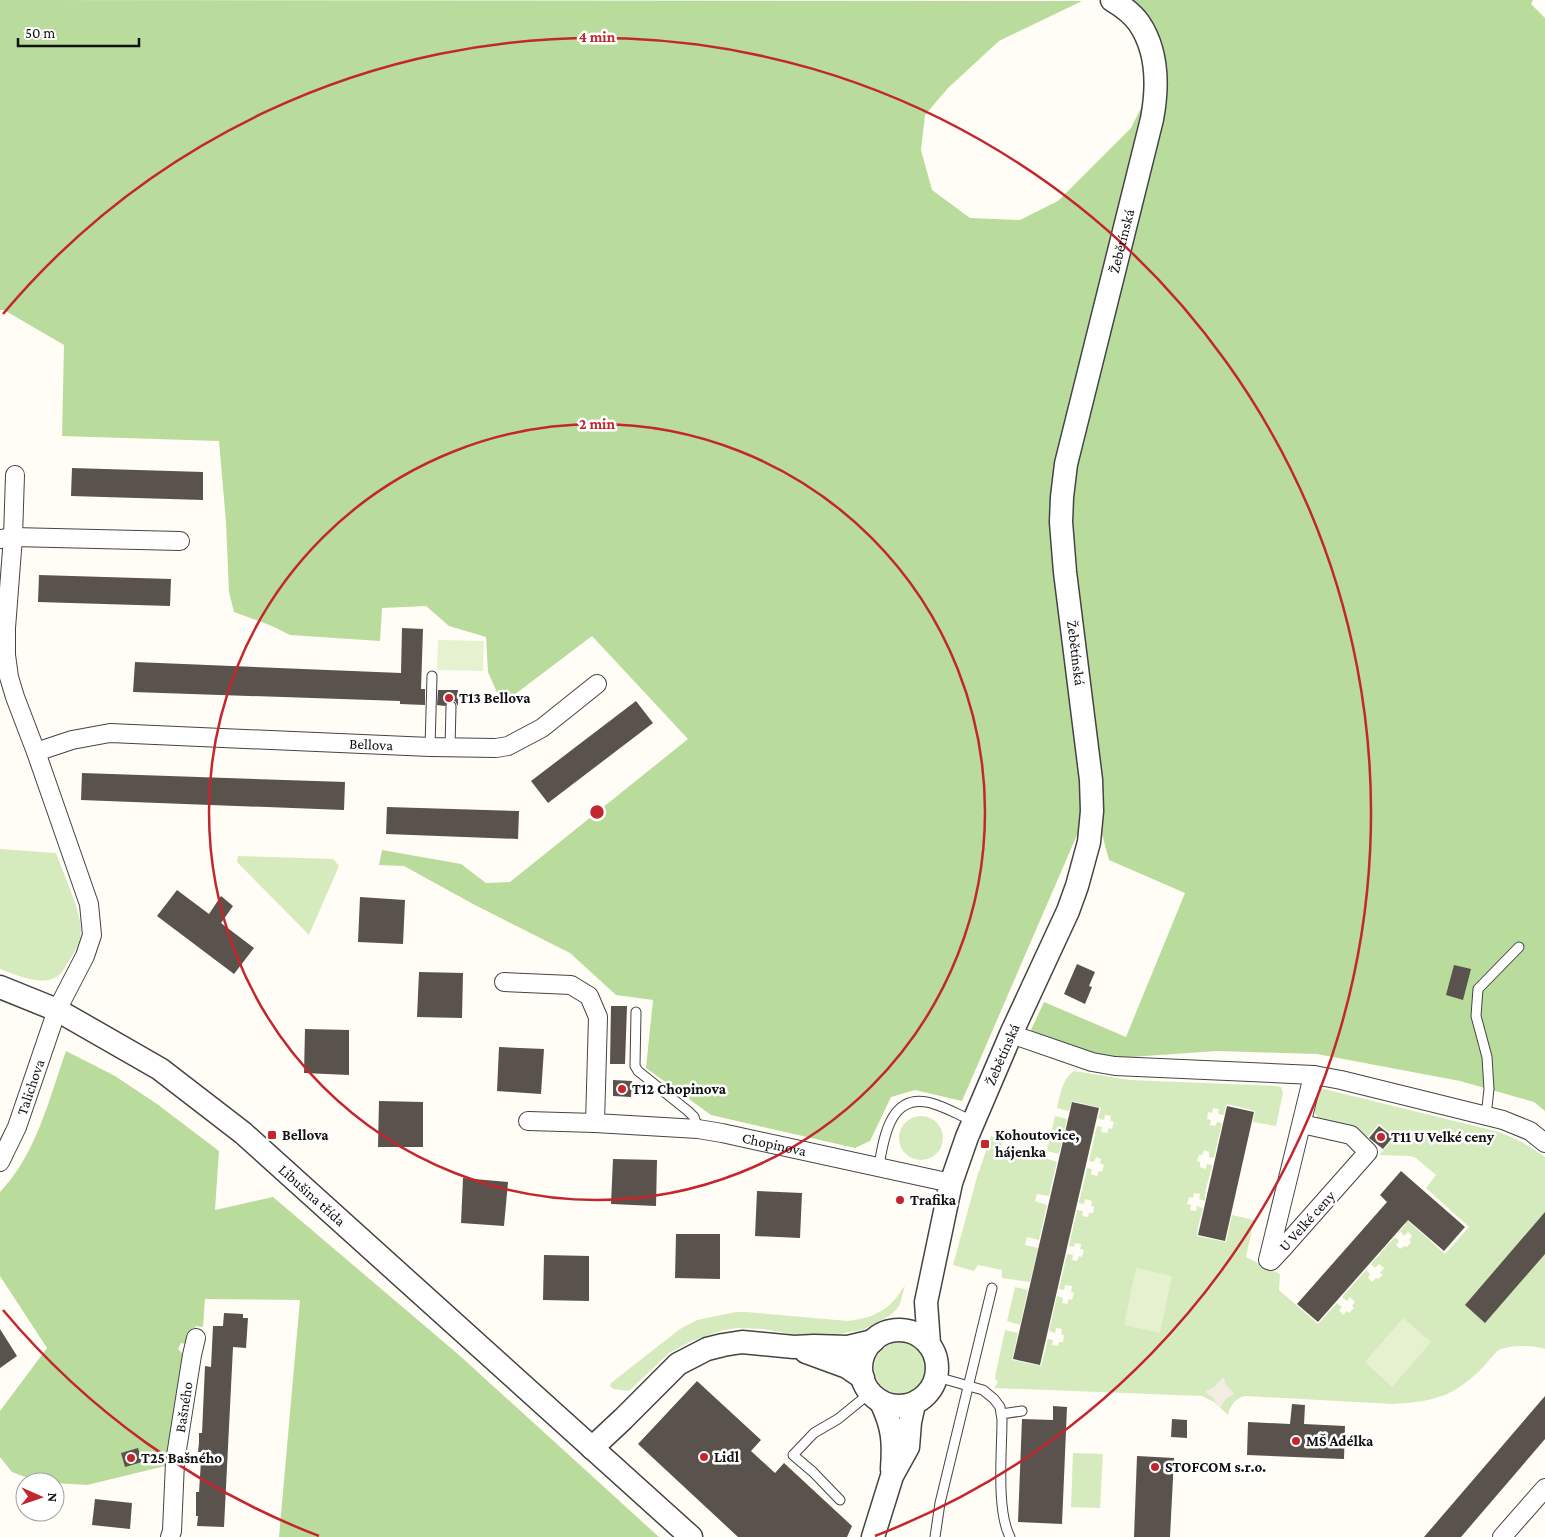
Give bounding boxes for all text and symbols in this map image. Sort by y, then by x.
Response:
scale bar [18,15,139,47]
text: 50 m [25,25,55,41]
text: 4 min [579,29,616,45]
street label: Žebětínská [1106,207,1137,275]
text: 2 min [579,416,615,432]
street label: Žebětínská [1064,620,1088,687]
place label: T13 Bellova [459,690,531,706]
marker: T13 Bellova [443,692,455,704]
street label: Bellova [349,735,393,753]
centre of rings [588,803,606,821]
street label: Žebětínská [982,1021,1023,1088]
street label: Talichova [14,1057,48,1117]
place label: T12 Chopinova [632,1081,727,1097]
marker: T12 Chopinova [616,1083,628,1095]
place label: Bellova [282,1127,329,1143]
place label: Kohoutovice, hájenka [995,1127,1080,1161]
marker: Bellova [266,1129,278,1141]
place label: T11 U Velké ceny [1391,1129,1495,1145]
street label: Chopinova [741,1130,808,1159]
marker: T11 U Velké ceny [1375,1131,1387,1143]
marker: Kohoutovice, hájenka [979,1138,991,1150]
street label: Libušina třída [276,1161,349,1229]
street label: U Velké ceny [1276,1188,1339,1255]
place label: Trafika [910,1192,957,1208]
marker: Trafika [894,1194,906,1206]
street label: Bašného [172,1381,196,1434]
place label: MŠ Adélka [1306,1433,1374,1449]
marker: MŠ Adélka [1290,1435,1302,1447]
place label: Lidl [714,1449,740,1465]
place label: T25 Bašného [141,1450,222,1466]
marker: Lidl [698,1451,710,1463]
marker: T25 Bašného [125,1452,137,1464]
place label: STOFCOM s.r.o. [1165,1459,1266,1475]
marker: STOFCOM s.r.o. [1149,1461,1161,1473]
north arrow [15,1472,65,1522]
text: N [45,1492,61,1503]

